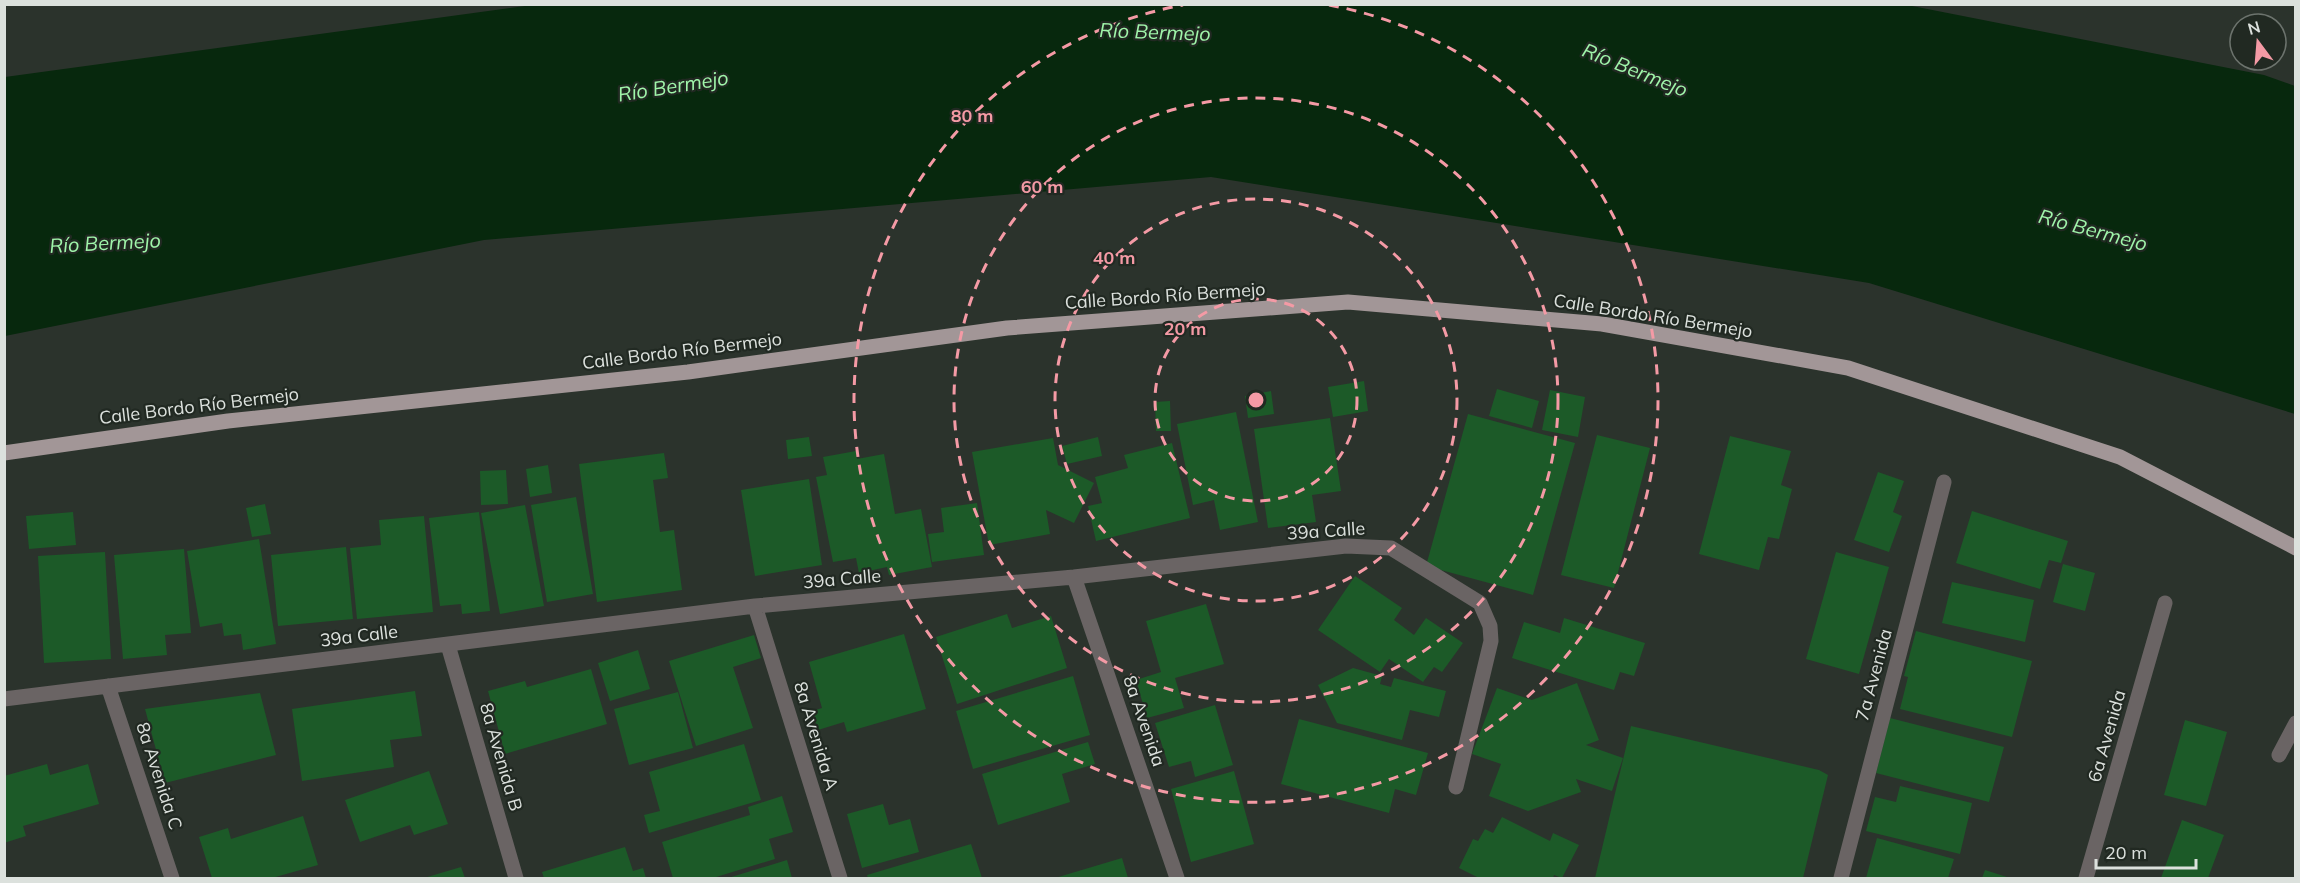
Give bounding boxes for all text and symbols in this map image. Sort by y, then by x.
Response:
north arrow [2228,12,2288,72]
text: N [2245,16,2262,39]
water label: Río Bermejo [1099,17,1211,46]
water label: Río Bermejo [1579,37,1692,102]
water label: Río Bermejo [616,64,730,107]
text: 80 m [951,104,993,127]
text: 60 m [1021,175,1063,198]
water label: Río Bermejo [2036,203,2150,256]
water label: Río Bermejo [49,227,161,258]
text: 40 m [1093,246,1135,269]
street label: Calle Bordo Río Bermejo [1064,277,1266,314]
street label: Calle Bordo Río Bermejo [1552,288,1754,343]
text: 20 m [1164,317,1206,340]
street label: Calle Bordo Río Bermejo [581,327,783,374]
street label: Calle Bordo Río Bermejo [98,382,300,429]
centre of rings [1246,390,1266,410]
street label: 39a Calle [1286,516,1366,545]
street label: 39a Calle [802,564,882,593]
street label: 39a Calle [319,619,399,652]
street label: 7a Avenida [1850,626,1897,724]
street label: 8a Avenida [1118,672,1171,769]
street label: 8a Avenida A [789,679,844,793]
street label: 6a Avenida [2082,687,2131,785]
street label: 8a Avenida B [475,700,528,814]
street label: 8a Avenida C [131,719,188,833]
scale bar [2096,832,2196,870]
text: 20 m [2105,841,2147,864]

